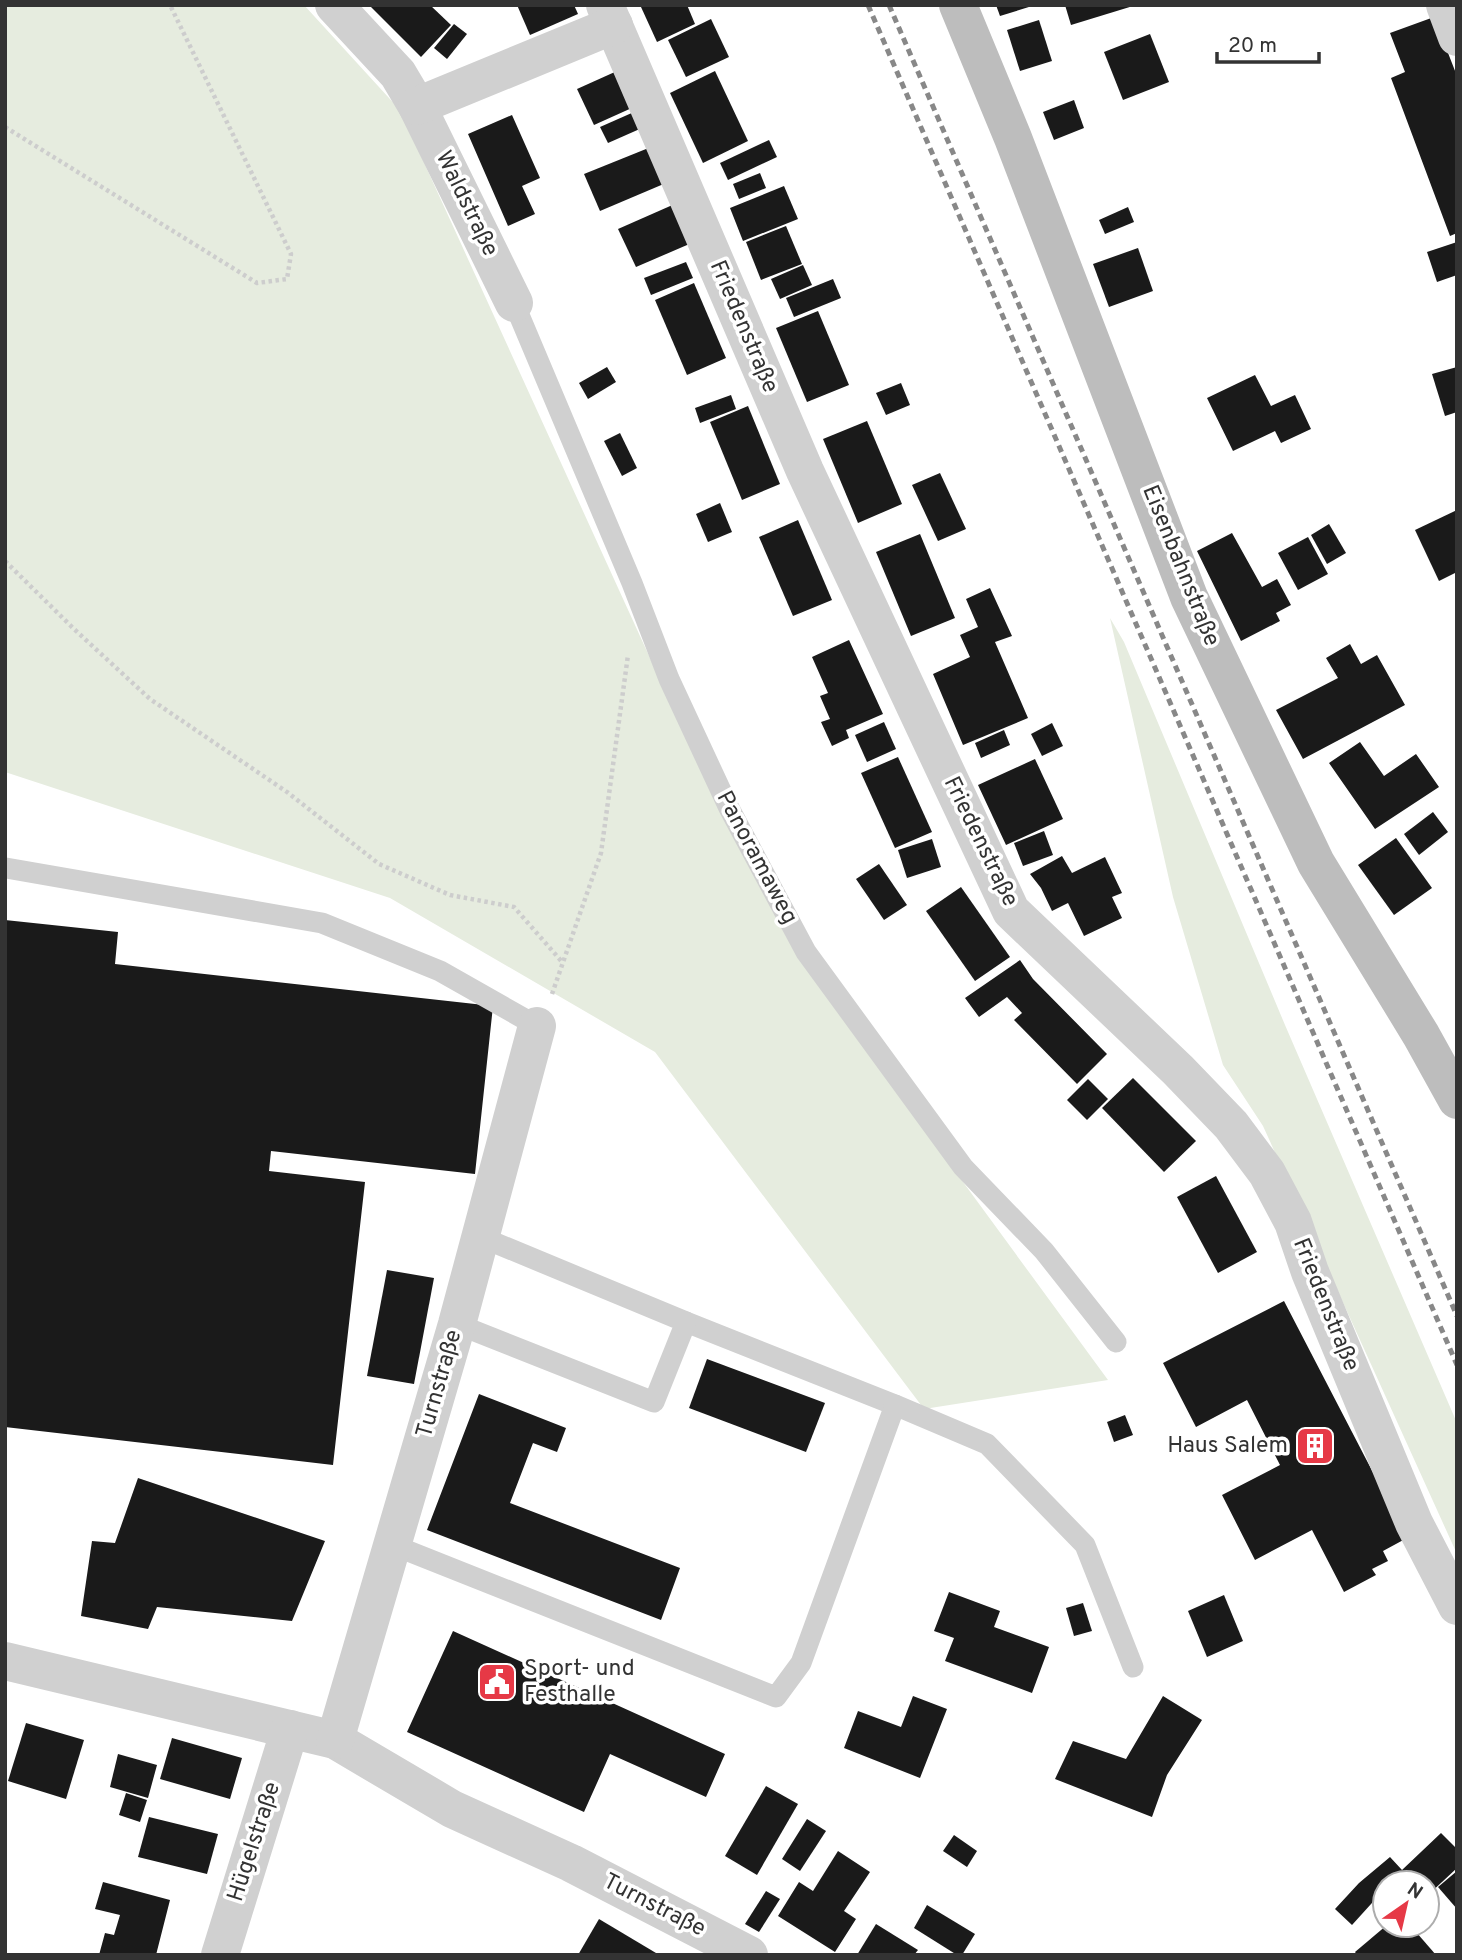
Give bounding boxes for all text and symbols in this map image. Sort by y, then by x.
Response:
scale bar [1217,21,1318,65]
text: 20 m [1228,33,1277,60]
street label: Waldstraße [428,147,504,261]
street label: Friedenstraße [702,256,784,398]
street label: Eisenbahnstraße [1134,481,1226,651]
street label: Friedenstraße [936,772,1024,912]
street label: Panoramaweg [709,786,803,930]
street label: Friedenstraße [1285,1234,1365,1376]
street label: Turnstraße [411,1326,469,1442]
building icon: Haus Salem [1294,1425,1336,1467]
place label: Haus Salem [1167,1432,1288,1461]
place label: Sport- und Festhalle [524,1655,635,1710]
public building icon: Sport- und Festhalle [476,1661,518,1703]
street label: Hügelstraße [222,1778,288,1906]
street label: Turnstraße [598,1868,710,1944]
north arrow [1371,1869,1441,1939]
text: N [1402,1878,1427,1905]

